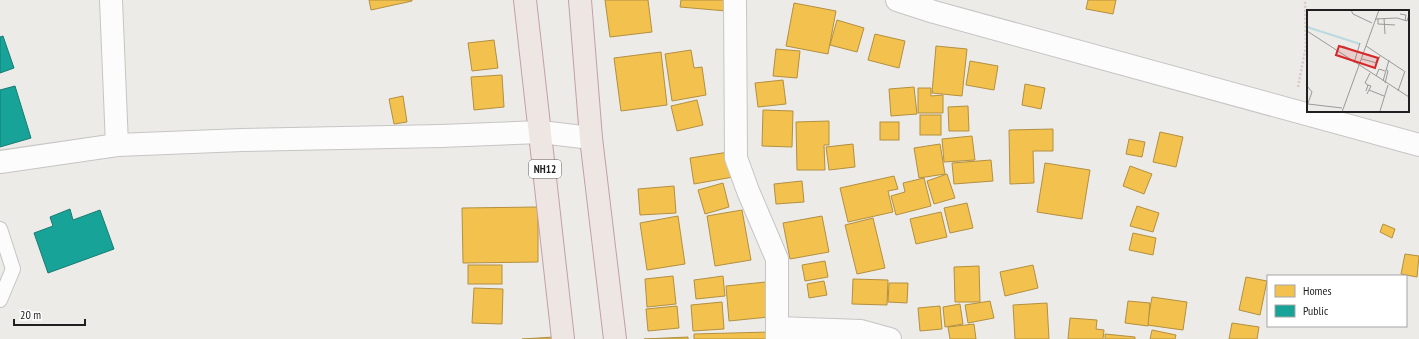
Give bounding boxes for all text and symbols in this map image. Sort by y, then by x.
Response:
inset map [1307,10,1409,112]
road number: NH12 [529,160,561,178]
legend [1267,275,1407,327]
text: Homes [1303,283,1331,298]
scale bar [14,301,85,327]
text: Public [1303,303,1329,318]
text: 20 m [20,307,41,322]

